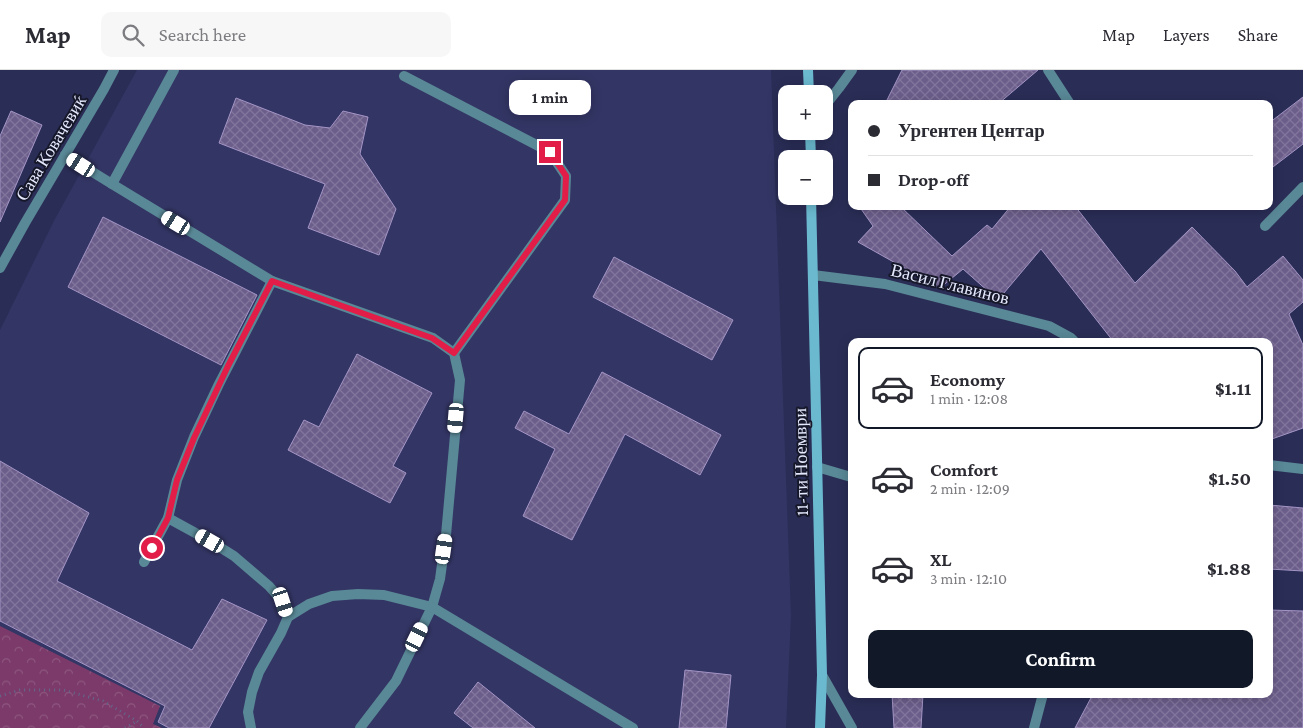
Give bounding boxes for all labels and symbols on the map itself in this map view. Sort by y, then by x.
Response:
callout: 1 min [509,79,591,114]
street label: Сава Ковачевиќ [12,92,90,204]
route end [539,141,561,163]
car [64,151,97,179]
car [159,209,192,237]
street label: Васил Главинов [889,260,1011,308]
car [447,402,464,434]
street label: 11-ти Ноември [790,407,812,516]
car [193,527,226,555]
car [434,533,453,565]
route start [141,537,163,559]
car [271,585,294,619]
car [403,620,430,654]

